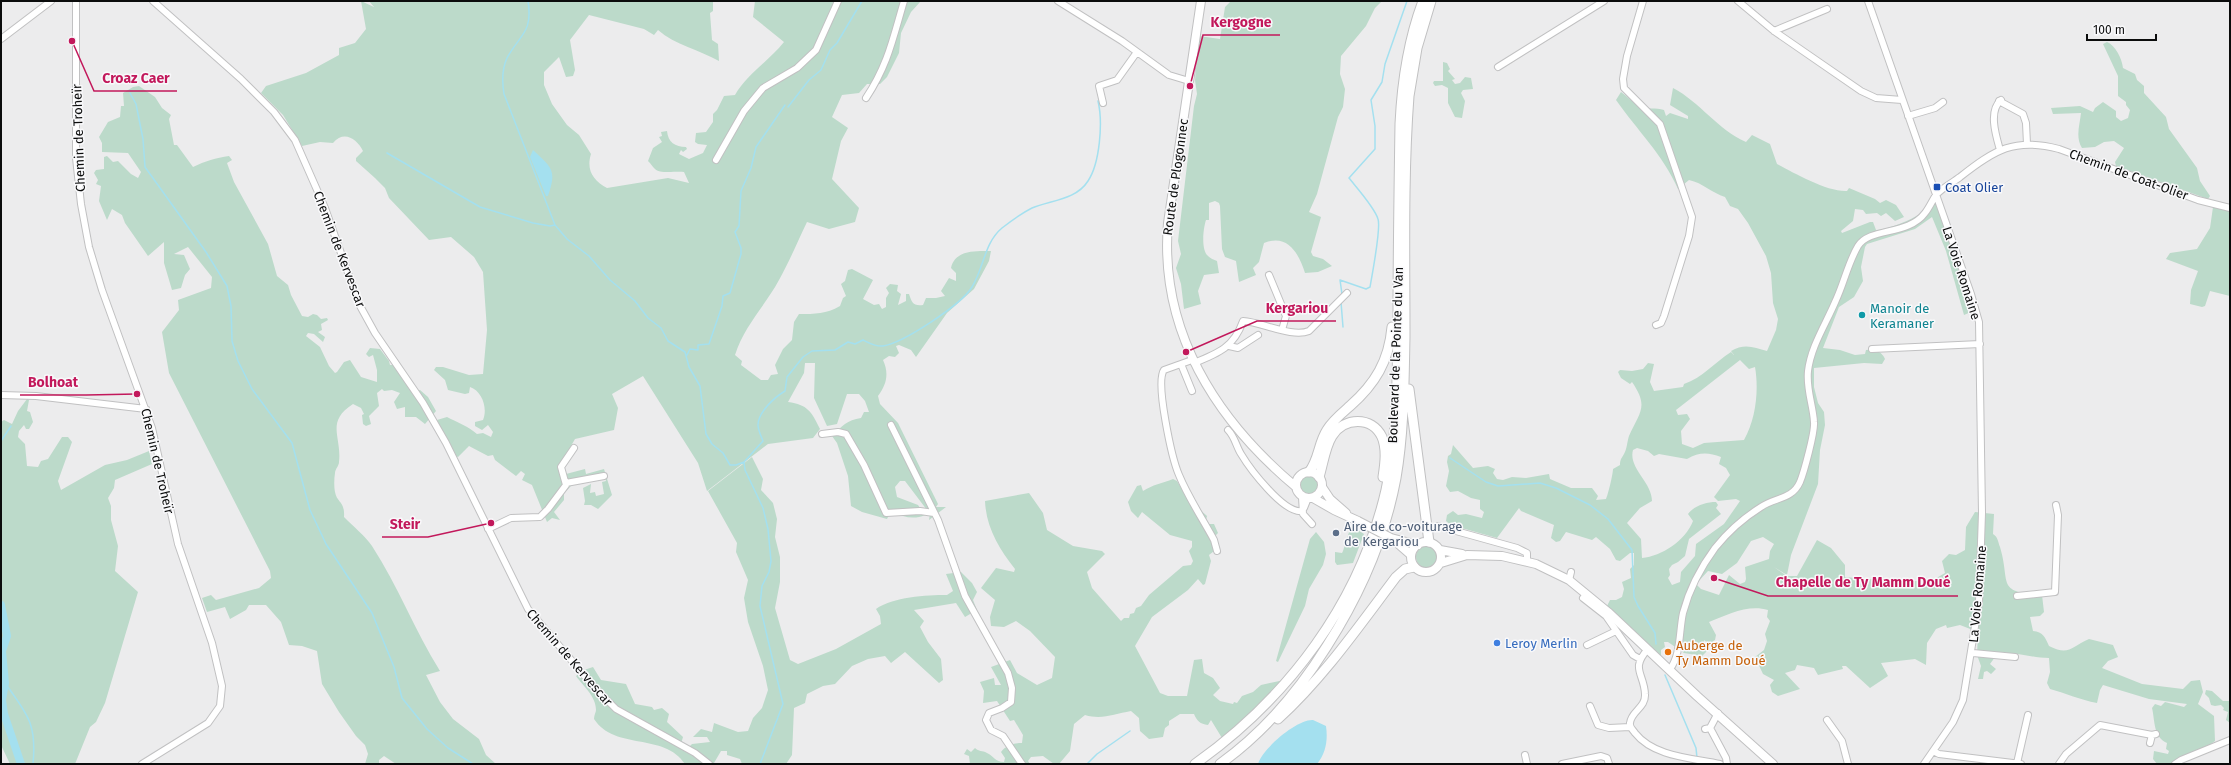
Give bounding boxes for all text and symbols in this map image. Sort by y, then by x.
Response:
callout: Kergogne [1203,9,1280,35]
text: Kergogne [1211,14,1272,31]
scale bar [2087,16,2156,42]
text: 100 m [2093,23,2125,37]
callout: Croaz Caer [94,65,177,91]
text: Croaz Caer [102,70,170,87]
street label: Chemin de Troheïr [69,84,88,192]
street label: Route de Plogonnec [1160,118,1191,236]
street label: Chemin de Coat-Olier [2067,146,2190,203]
place label: Coat Olier [1945,180,2003,195]
marker: Coat Olier [1932,182,1942,192]
street label: Chemin de Kervescar [310,189,369,309]
street label: La Voie Romaine [1939,225,1984,322]
street label: Boulevard de la Pointe du Van [1385,266,1406,444]
callout: Kergariou [1257,295,1336,321]
text: Kergariou [1266,300,1328,317]
place label: Manoir de Keramaner [1870,301,1934,331]
marker: Manoir de Keramaner [1857,310,1867,320]
callout: Bolhoat [20,369,86,395]
text: Bolhoat [28,374,79,391]
street label: Chemin de Troheïr [138,407,177,515]
callout: Steir [382,511,428,537]
text: Steir [390,516,421,533]
place label: Aire de co-voiturage de Kergariou [1344,519,1462,549]
marker: Aire de co-voiturage de Kergariou [1331,528,1341,538]
street label: La Voie Romaine [1966,545,1989,643]
callout: Chapelle de Ty Mamm Doué [1768,570,1958,596]
text: Chapelle de Ty Mamm Doué [1776,574,1951,591]
street label: Chemin de Kervescar [524,606,616,709]
place label: Leroy Merlin [1505,636,1578,651]
marker: Leroy Merlin [1492,638,1502,648]
place label: Auberge de Ty Mamm Doué [1676,638,1766,668]
marker: Auberge de Ty Mamm Doué [1663,647,1673,657]

